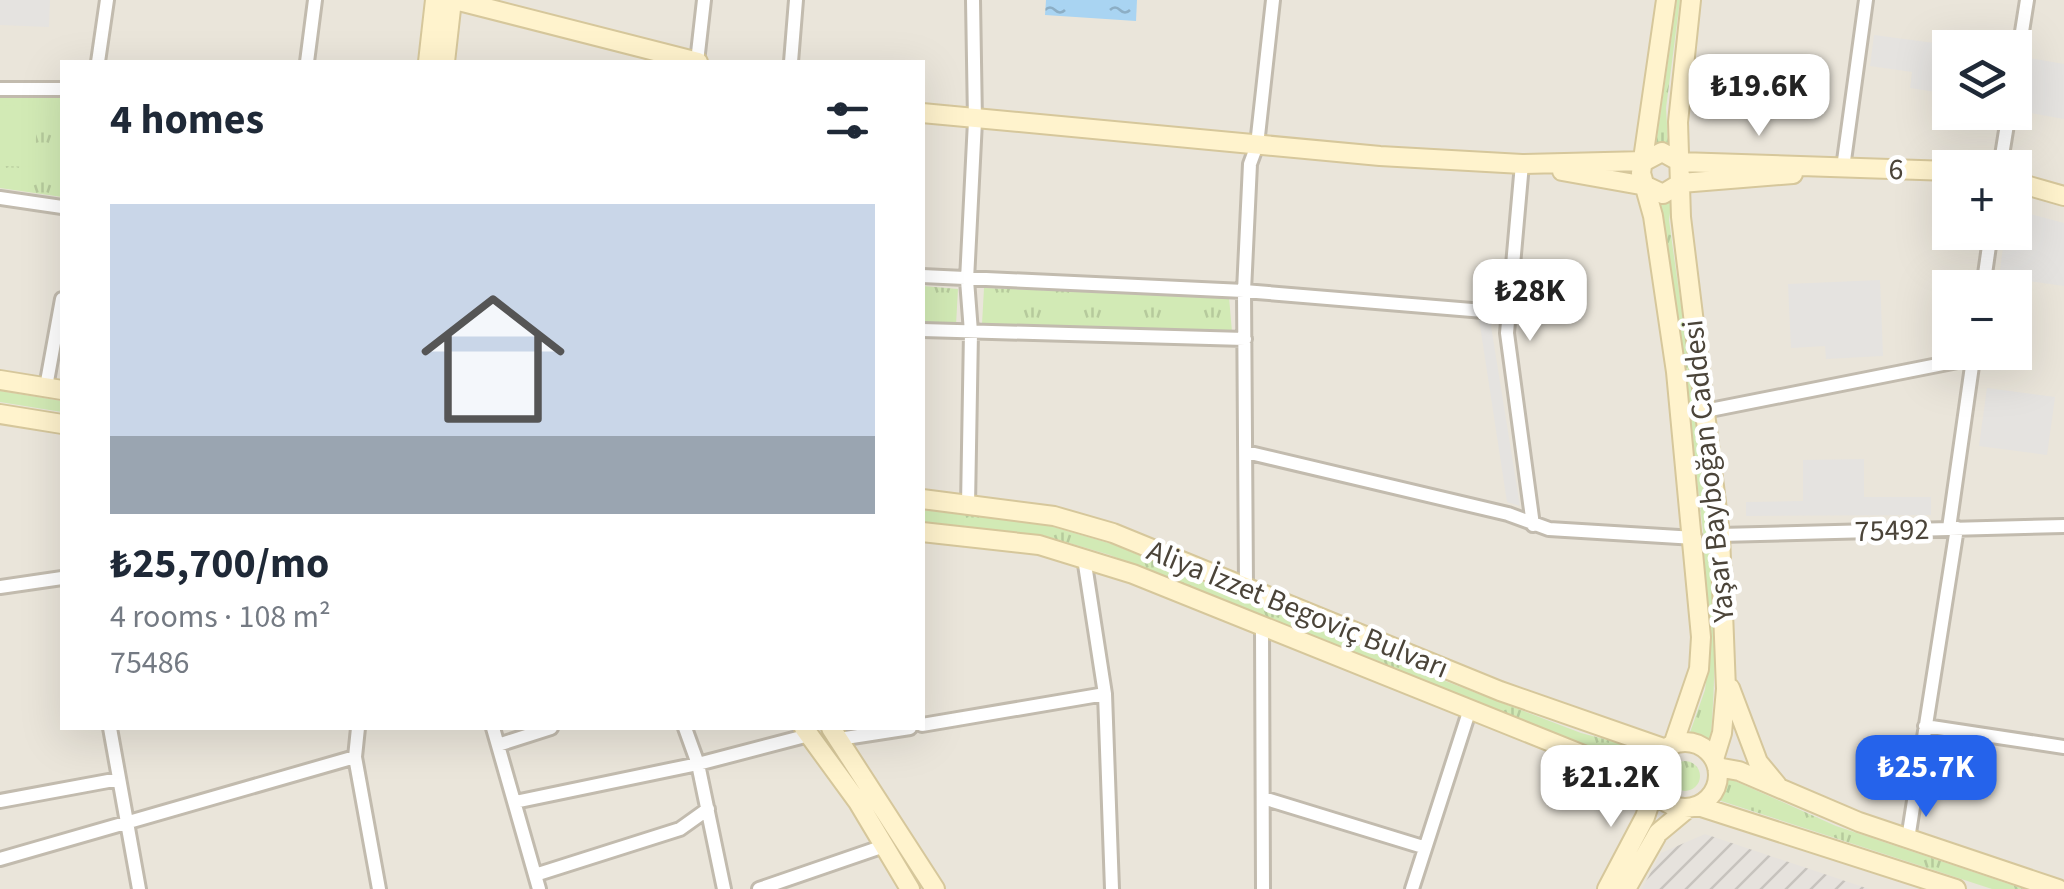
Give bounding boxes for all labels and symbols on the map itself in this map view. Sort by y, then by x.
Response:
pin: ₺19.6K [1678,54,1840,139]
street label: 6 [1888,148,1904,191]
pin: ₺28K [1471,259,1589,344]
street label: Yaşar Bayboğan Caddesi [1671,318,1746,625]
street label: 75492 [1854,508,1930,553]
street label: Aliya İzzet Begoviç Bulvarı [1141,529,1455,690]
pin: ₺25.7K [1845,735,2007,820]
pin: ₺21.2K [1530,745,1692,830]

